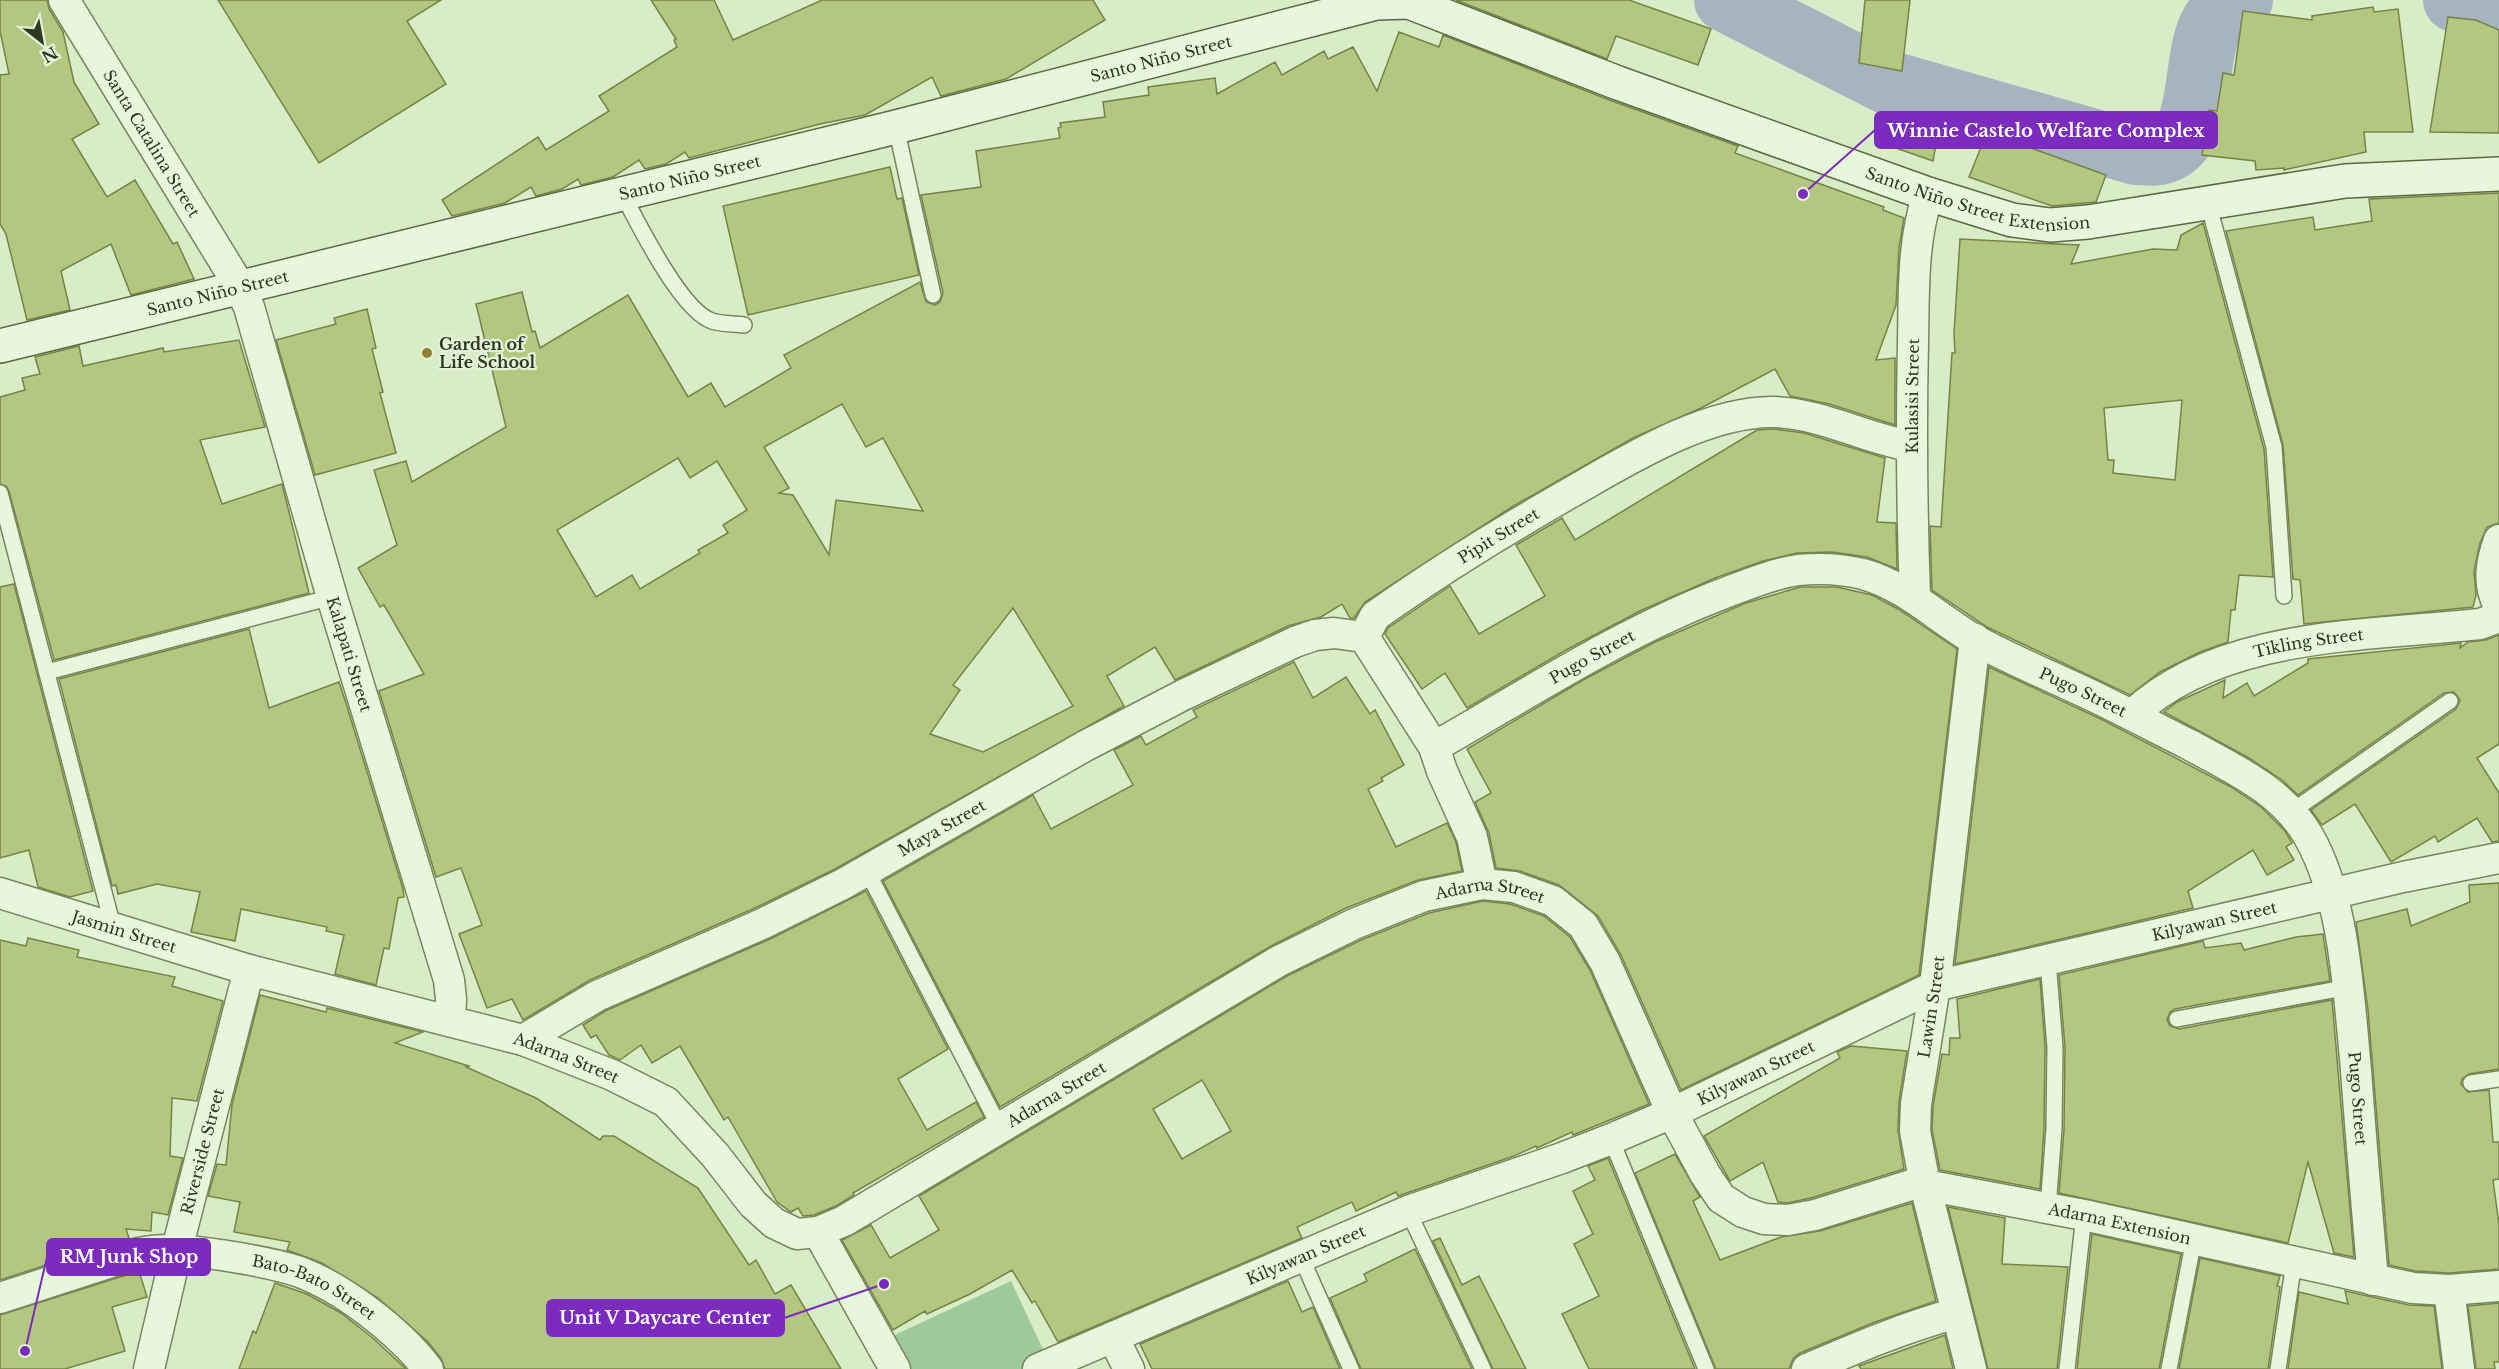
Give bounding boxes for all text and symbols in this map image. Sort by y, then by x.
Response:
north arrow [12,12,72,72]
street label: Santo Niño Street [1088,31,1234,86]
text: N [38,42,61,67]
street label: Santa Catalina Street [99,66,205,221]
callout: Winnie Castelo Welfare Complex [1875,112,2217,148]
text: Winnie Castelo Welfare Complex [1886,120,2205,142]
street label: Santo Niño Street [617,150,763,204]
street label: Santo Niño Street Extension [1863,163,2091,235]
street label: Santo Niño Street [145,266,291,320]
place label: Garden of Life School [439,334,536,372]
street label: Kulasisi Street [1902,338,1923,454]
marker: Garden of Life School [420,346,434,360]
street label: Pipit Street [1454,503,1543,568]
street label: Kalapati Street [322,594,376,714]
street label: Tikling Street [2251,624,2365,662]
street label: Pugo Street [1545,625,1638,688]
street label: Pugo Street [2036,663,2130,721]
street label: Maya Street [894,795,989,861]
street label: Adarna Street [1432,874,1548,907]
street label: Kilyawan Street [2150,897,2279,945]
street label: Jasmin Street [68,905,179,957]
street label: Lawin Street [1914,955,1948,1059]
street label: Adarna Street [510,1028,623,1087]
street label: Kilyawan Street [1694,1036,1818,1109]
street label: Pugo Street [2344,1051,2372,1146]
street label: Adarna Street [1002,1057,1109,1132]
street label: Riverside Street [176,1086,228,1217]
street label: Adarna Extension [2046,1198,2193,1248]
street label: Kilyawan Street [1243,1220,1368,1289]
callout: RM Junk Shop [47,1239,210,1275]
text: RM Junk Shop [60,1246,198,1268]
street label: Bato-Bato Street [250,1250,380,1324]
callout: Unit V Daycare Center [547,1300,784,1336]
text: Unit V Daycare Center [559,1307,771,1329]

